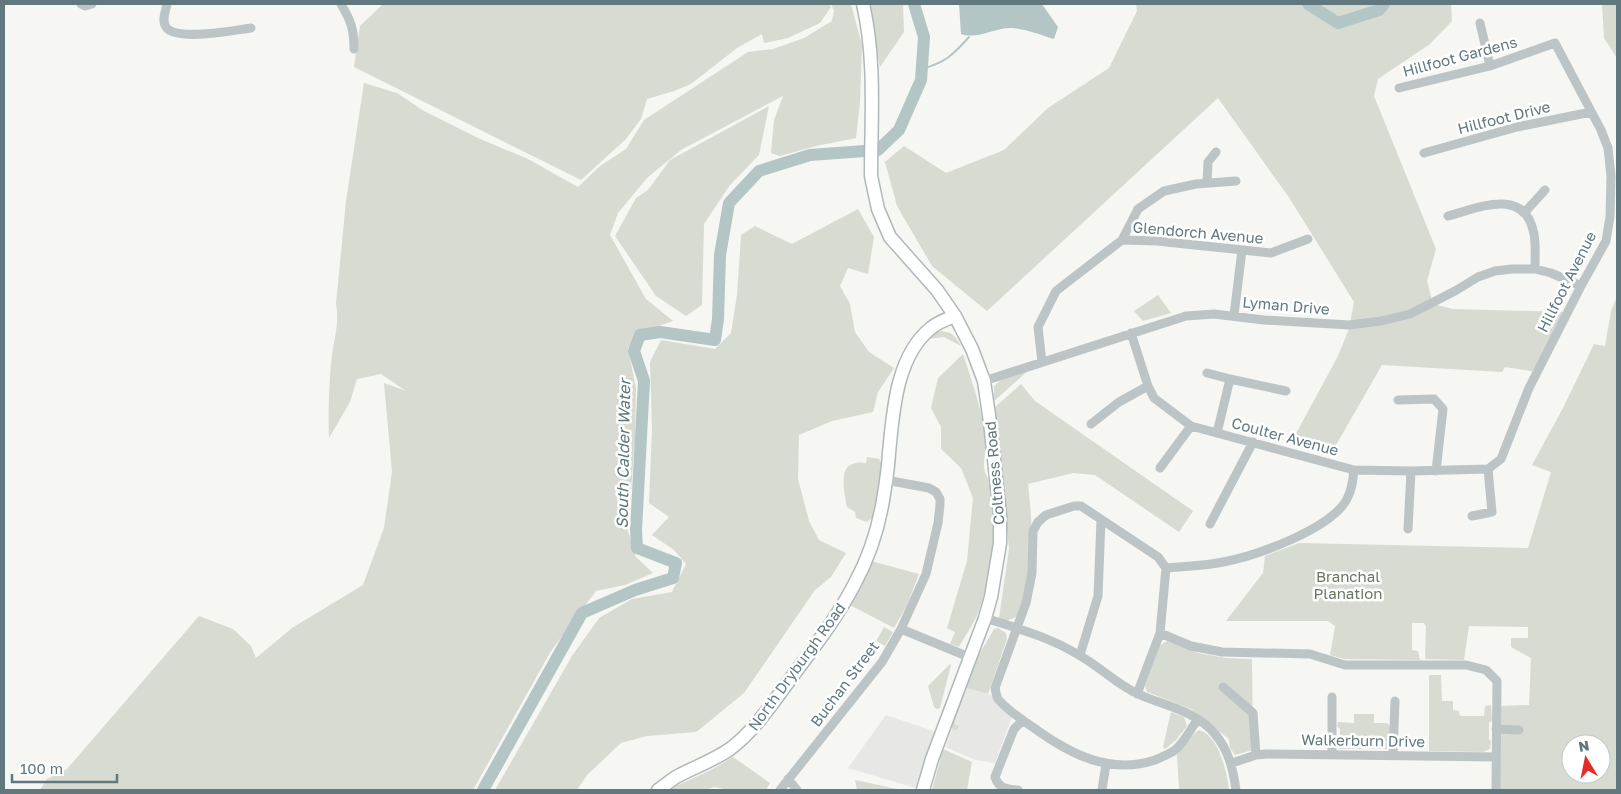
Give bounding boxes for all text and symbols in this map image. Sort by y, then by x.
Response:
street label: Hillfoot Gardens [1401,32,1519,80]
street label: Hillfoot Drive [1456,97,1552,137]
street label: Glendorch Avenue [1132,217,1265,247]
street label: Hillfoot Avenue [1533,228,1599,335]
street label: Lyman Drive [1242,292,1331,318]
water label: South Calder Water [612,376,634,529]
street label: Coulter Avenue [1230,413,1341,459]
street label: Coltness Road [981,420,1008,526]
park label: Branchal Planation [1314,567,1382,602]
street label: North Dryburgh Road [744,599,849,734]
street label: Buchan Street [806,637,882,730]
street label: Walkerburn Drive [1301,730,1426,750]
north arrow [1561,734,1611,784]
text: N [1577,736,1590,755]
scale bar [12,752,118,784]
text: 100 m [20,759,63,777]

